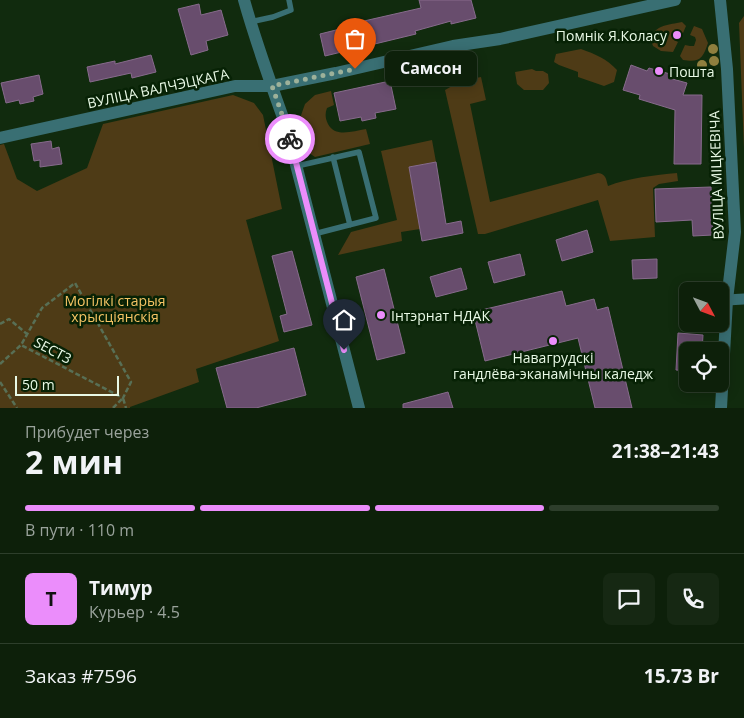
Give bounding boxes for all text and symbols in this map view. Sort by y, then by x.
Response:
pin [334,18,376,69]
icon: bag [341,25,369,53]
place label: Помнік Я.Коласу [556,26,668,45]
marker: Помнік Я.Коласу [671,29,683,41]
callout: Самсон [385,52,478,86]
text: Самсон [400,57,462,79]
place label: Пошта [669,62,714,81]
street label: ВУЛІЦА ВАЛЧЭЦКАГА [85,64,231,112]
marker: Пошта [653,65,665,77]
street label: ВУЛІЦА МІЦКЕВІЧА [704,110,728,240]
courier [265,114,315,164]
icon: bike [276,125,304,153]
north arrow [679,282,729,332]
map controls [679,282,729,392]
park label: Могілкі старыя хрысціянскія [64,291,166,326]
pin [323,299,365,350]
icon: home [330,306,358,334]
place label: Інтэрнат НДАК [391,306,490,325]
marker: Інтэрнат НДАК [375,309,387,321]
street label: SECT3 [31,332,75,368]
marker: Навагрудскі гандлёва-эканамічны каледж [547,335,559,347]
button: locate [679,342,729,392]
place label: Навагрудскі гандлёва-эканамічны каледж [453,348,654,383]
scale bar [15,373,119,396]
text: 50 m [22,375,55,394]
text: Прибудет через [25,421,149,443]
text: 21:38–21:43 [612,438,719,464]
text: 2 мин [25,440,123,483]
text: В пути · 110 m [25,519,134,541]
button: chat [603,573,655,625]
button: phone [667,573,719,625]
text: Тимур [89,575,153,601]
text: Т [45,586,57,612]
text: Курьер · 4.5 [89,601,180,623]
text: Заказ #7596 [25,663,137,689]
text: 15.73 Br [644,663,719,689]

